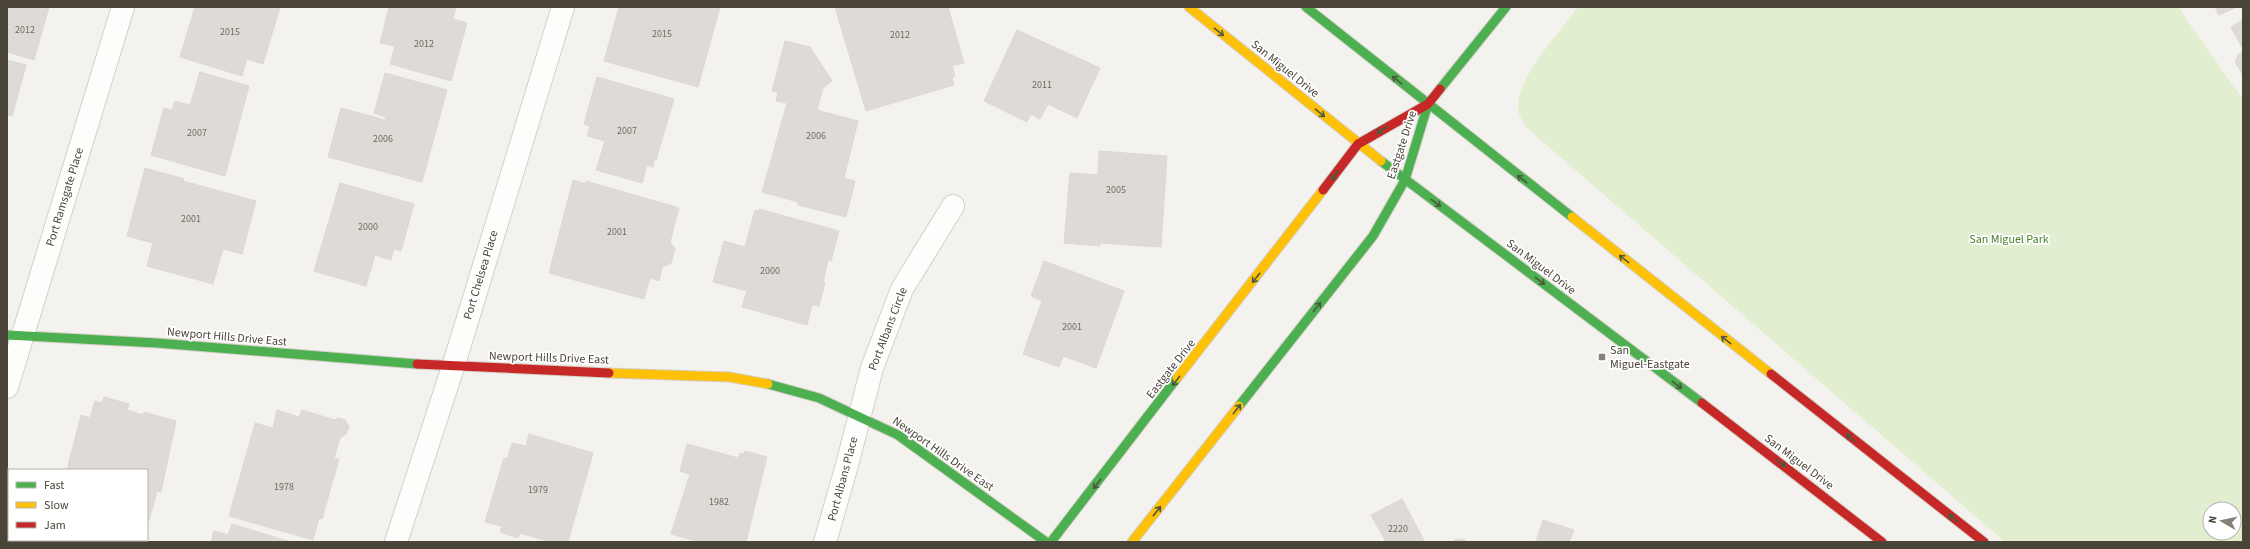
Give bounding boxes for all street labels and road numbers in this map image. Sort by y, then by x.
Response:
street label: San Miguel Drive [1247,36,1323,102]
street label: Eastgate Drive [1383,109,1421,181]
street label: Port Ramsgate Place [42,145,88,248]
street label: Port Chelsea Place [459,228,503,322]
street label: San Miguel Drive [1503,235,1579,299]
street label: Port Albans Circle [864,285,912,373]
street label: Newport Hills Drive East [166,323,288,351]
street label: Eastgate Drive [1142,336,1200,402]
street label: Newport Hills Drive East [489,347,609,369]
street label: Newport Hills Drive East [889,413,997,495]
street label: San Miguel Drive [1761,430,1837,494]
street label: Port Albans Place [824,435,862,523]

